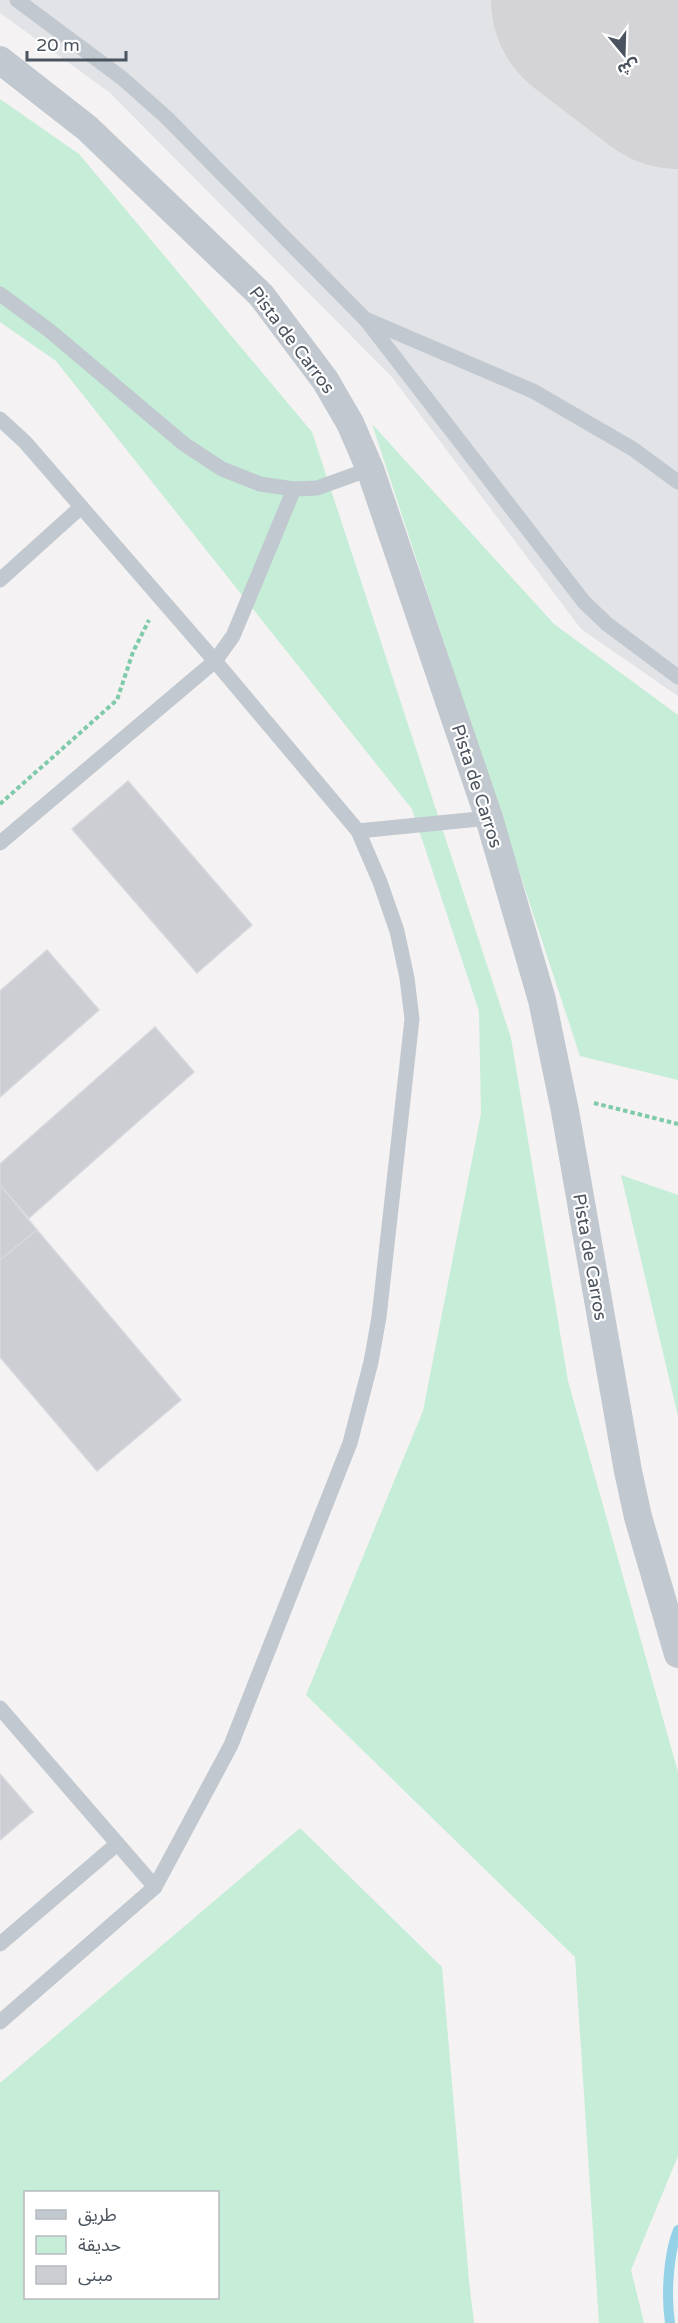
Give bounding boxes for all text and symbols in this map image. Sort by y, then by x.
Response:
scale bar [27,24,126,62]
north arrow [594,24,654,84]
text: 20 m [36,34,80,56]
text: ش [615,54,642,80]
street label: Pista de Carros [245,282,339,398]
street label: Pista de Carros [447,721,507,851]
street label: Pista de Carros [568,1192,612,1322]
legend [24,2191,219,2299]
text: طريق [78,2204,117,2226]
text: حديقة [78,2234,121,2256]
text: مبنى [78,2264,113,2286]

